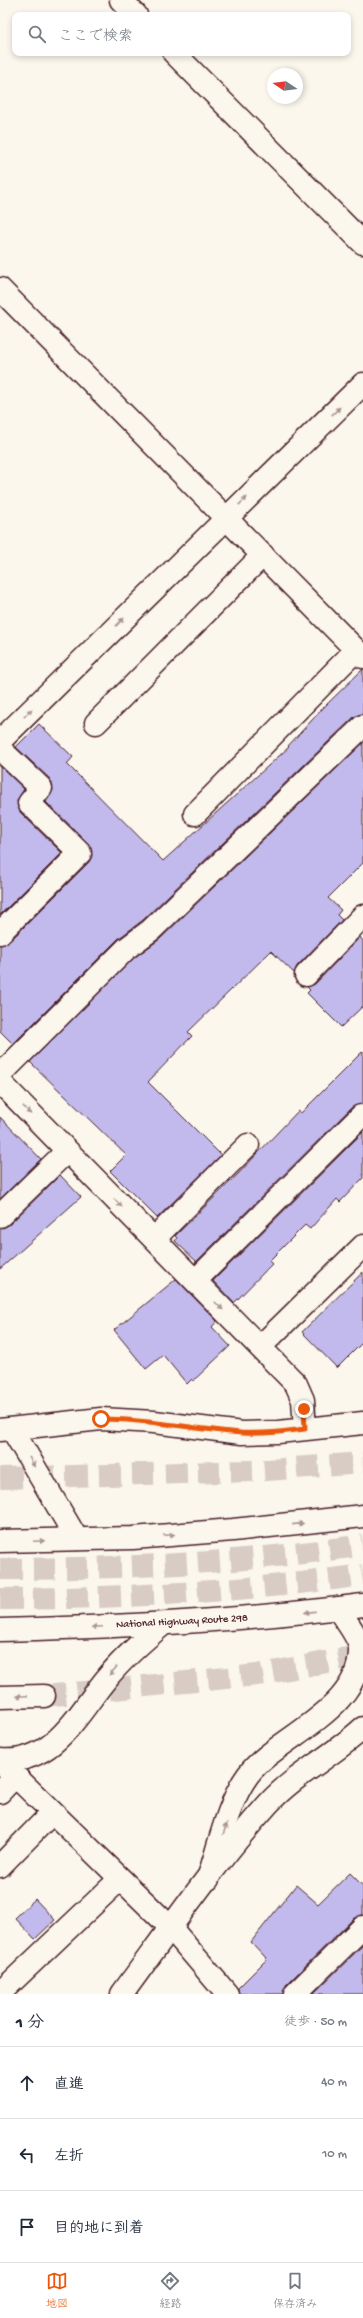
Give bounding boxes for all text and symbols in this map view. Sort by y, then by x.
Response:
search box [12,12,351,56]
icon: search [26,23,48,45]
text: ここで検索 [58,28,133,46]
north arrow [267,68,303,104]
one-way arrow [331,406,341,415]
one-way arrow [238,497,248,506]
one-way arrow [115,617,125,627]
one-way arrow [23,709,33,718]
one-way arrow [22,1105,32,1115]
one-way arrow [113,1198,123,1208]
one-way arrow [214,1301,224,1311]
route end [295,1400,313,1418]
route start [92,1410,110,1428]
one-way arrow [28,1456,35,1468]
one-way arrow [292,1520,304,1527]
one-way arrow [163,1532,175,1539]
one-way arrow [33,1537,45,1544]
one-way arrow [304,1608,316,1615]
street label: National Highway Route 298 [116,1613,248,1631]
one-way arrow [90,1624,103,1630]
one-way arrow [109,1665,118,1676]
one-way arrow [15,1693,28,1699]
one-way arrow [222,1822,228,1834]
text: 1 分 [16,2014,44,2034]
text: 徒歩 · 50 m [284,2015,347,2030]
icon: ahead [16,2072,38,2094]
text: 40 m [321,2075,347,2090]
text: 直進 [54,2076,84,2094]
icon: left [16,2144,38,2166]
text: 10 m [322,2147,347,2162]
text: 左折 [54,2148,84,2166]
icon: arrive [16,2216,38,2238]
text: 目的地に到着 [54,2220,144,2238]
tab: 地図 [46,2270,68,2311]
tab: 経路 [159,2270,181,2311]
tab: 保存済み [273,2270,317,2311]

